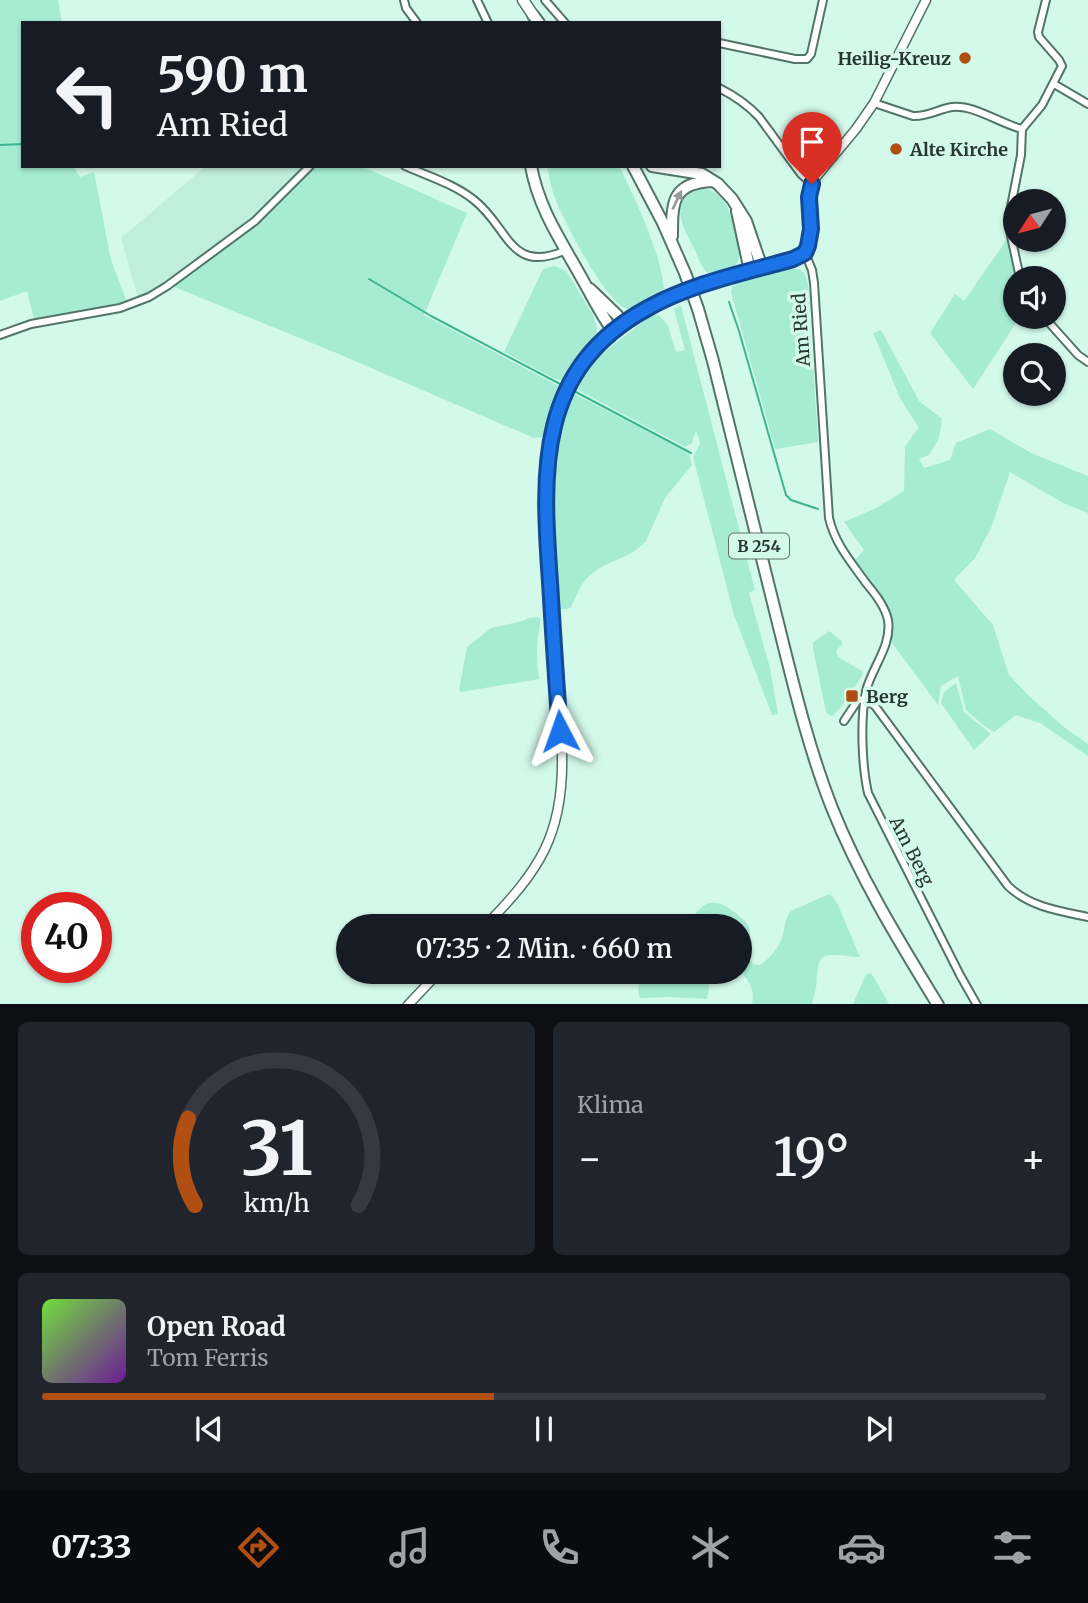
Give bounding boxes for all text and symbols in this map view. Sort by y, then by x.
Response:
text: 590 m [157,44,308,105]
place label: Heilig-Kreuz [838,47,951,70]
icon: left [42,49,133,140]
marker: Heilig-Kreuz [957,50,973,66]
text: Am Ried [157,105,288,145]
pin [782,112,842,184]
icon: arrive [793,123,831,161]
place label: Alte Kirche [909,138,1008,161]
marker: Alte Kirche [888,141,904,157]
north arrow [1003,189,1066,252]
map controls [1003,189,1066,406]
one-way arrow [671,190,683,210]
button: sound [1003,266,1066,329]
street label: Am Ried [787,292,815,369]
button: search [1003,343,1066,406]
road number: B 254 [729,534,789,558]
place label: Berg [866,685,908,708]
marker: Berg [844,688,860,704]
position arrow [523,694,597,768]
street label: Am Berg [884,811,939,890]
speed limit sign: 40 [21,892,112,983]
text: 07:35 · 2 Min. · 660 m [416,932,672,965]
text: Klima [577,1090,644,1119]
text: 31 [240,1103,313,1195]
text: 19° [773,1125,850,1190]
text: − [577,1135,602,1182]
text: + [1021,1135,1046,1182]
text: km/h [243,1186,310,1218]
text: Open Road [147,1310,286,1343]
text: Tom Ferris [147,1343,269,1372]
icon: previous [190,1410,228,1448]
icon: pause [525,1410,563,1448]
icon: next [860,1410,898,1448]
icon: directions [234,1523,283,1572]
icon: music [385,1523,434,1572]
icon: phone [535,1523,584,1572]
icon: climate [686,1523,735,1572]
icon: car [837,1523,886,1572]
icon: filters [988,1523,1037,1572]
text: 07:33 [51,1527,132,1567]

